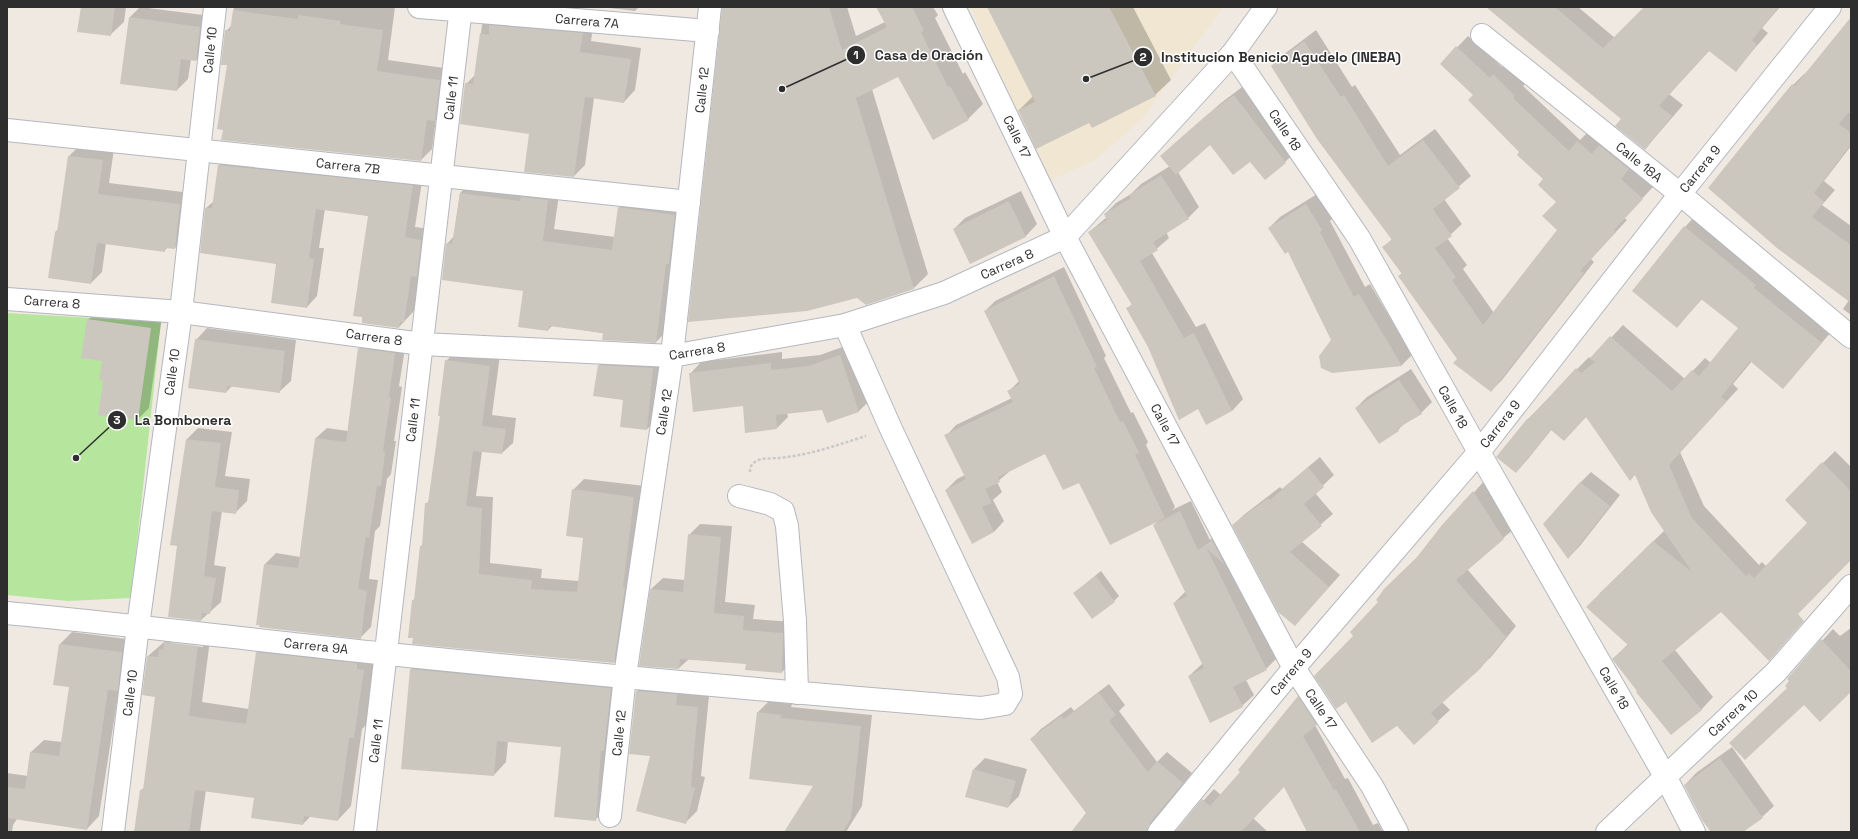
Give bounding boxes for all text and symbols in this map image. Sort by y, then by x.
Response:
street label: Carrera 7A [554,10,620,32]
street label: Calle 10 [199,26,221,74]
callout: Casa de Oración [846,42,991,68]
callout: Institucion Benicio Agudelo (INEBA) [1133,44,1409,70]
text: Casa de Oración [875,46,983,64]
text: 1 [853,47,859,63]
text: Institucion Benicio Agudelo (INEBA) [1161,48,1401,66]
text: 2 [1139,49,1147,65]
street label: Calle 12 [691,66,713,114]
street label: Calle 11 [440,75,462,121]
street label: Calle 18 [1265,106,1305,154]
street label: Calle 17 [999,113,1035,161]
street label: Calle 18A [1612,138,1666,186]
street label: Carrera 9 [1676,142,1724,196]
street label: Carrera 7B [315,154,381,178]
street label: Carrera 8 [978,245,1036,283]
street label: Carrera 8 [23,292,81,312]
street label: Carrera 8 [345,325,403,349]
street label: Carrera 8 [668,338,726,364]
street label: Calle 10 [160,348,184,396]
street label: Calle 18 [1434,382,1472,432]
street label: Calle 12 [652,388,676,436]
street label: Carrera 9 [1476,396,1524,452]
street label: Calle 11 [402,397,424,443]
street label: Calle 17 [1147,401,1183,449]
callout: La Bombonera [107,407,239,433]
text: La Bombonera [135,411,231,429]
text: 3 [113,412,121,428]
street label: Carrera 9A [283,634,349,658]
street label: Carrera 9 [1266,645,1316,699]
street label: Calle 18 [1595,663,1633,713]
street label: Calle 10 [119,669,141,717]
street label: Calle 17 [1301,685,1341,733]
street label: Carrera 10 [1704,686,1762,740]
street label: Calle 12 [608,709,630,757]
street label: Calle 11 [365,718,387,764]

